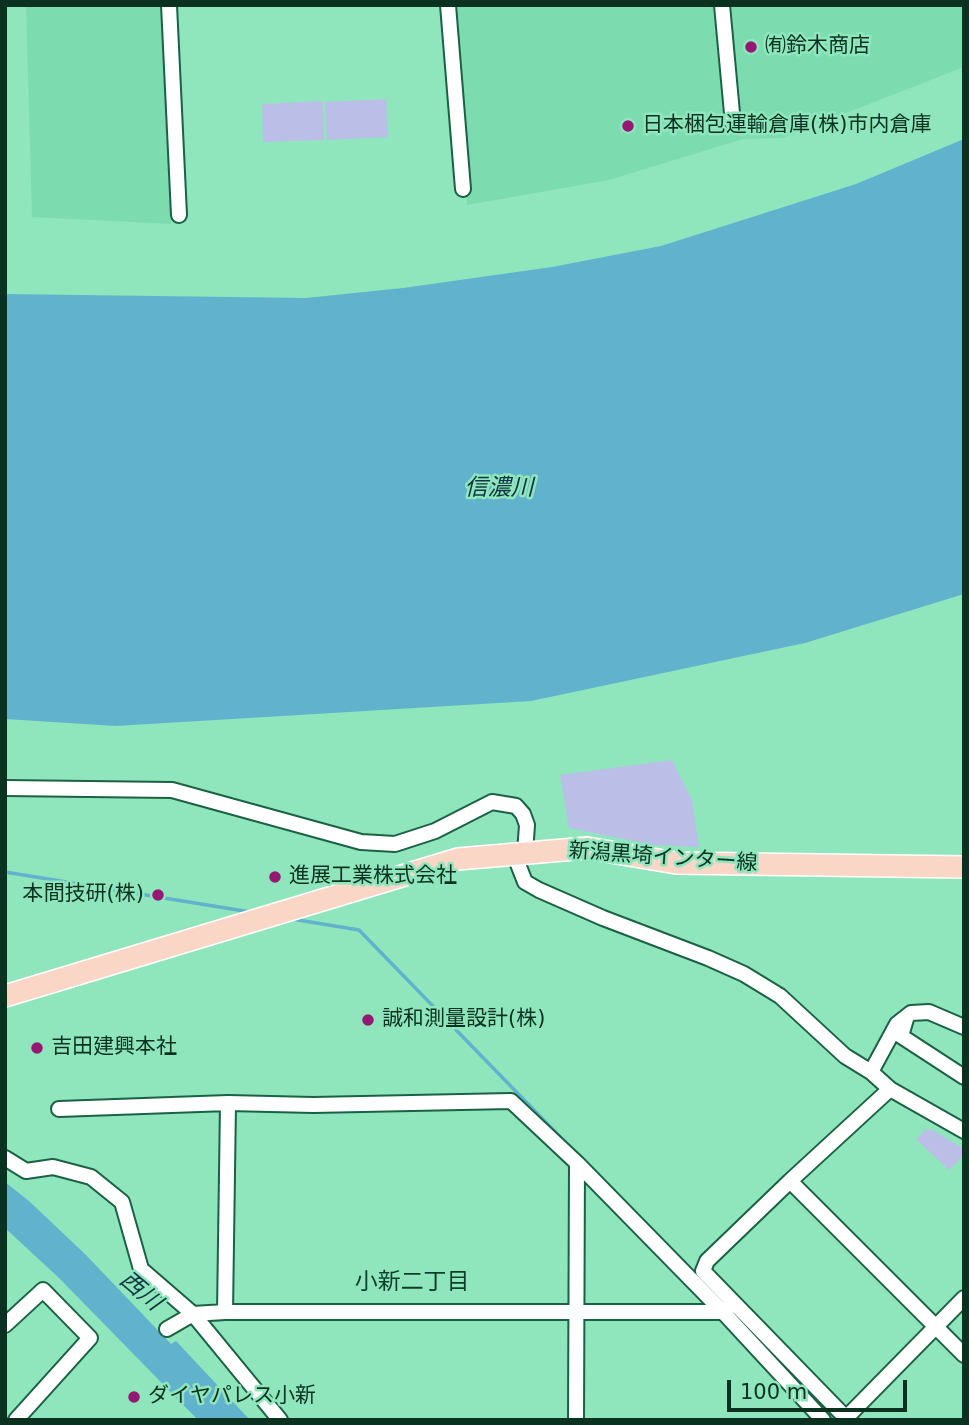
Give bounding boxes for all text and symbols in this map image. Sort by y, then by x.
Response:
place label: ㈲鈴木商店 [765,34,870,60]
marker: ㈲鈴木商店 [743,39,759,55]
place label: 日本梱包運輸倉庫(株)市内倉庫 [642,113,931,139]
marker: 日本梱包運輸倉庫(株)市内倉庫 [620,118,636,134]
water label: 信濃川 [465,475,533,503]
street label: 新潟黒埼インター線 [568,839,758,877]
place label: 進展工業株式会社 [289,864,457,890]
marker: 進展工業株式会社 [267,869,283,885]
place label: 本間技研(株) [23,882,144,908]
marker: 本間技研(株) [150,887,166,903]
place label: 誠和測量設計(株) [382,1007,545,1033]
marker: 誠和測量設計(株) [360,1012,376,1028]
place label: 吉田建興本社 [51,1035,177,1061]
marker: 吉田建興本社 [29,1040,45,1056]
water label: 西川 [114,1267,166,1317]
district label: 小新二丁目 [355,1269,469,1297]
scale bar [731,1366,911,1410]
text: 100 m [740,1380,807,1404]
place label: ダイヤパレス小新 [148,1384,316,1410]
marker: ダイヤパレス小新 [126,1389,142,1405]

